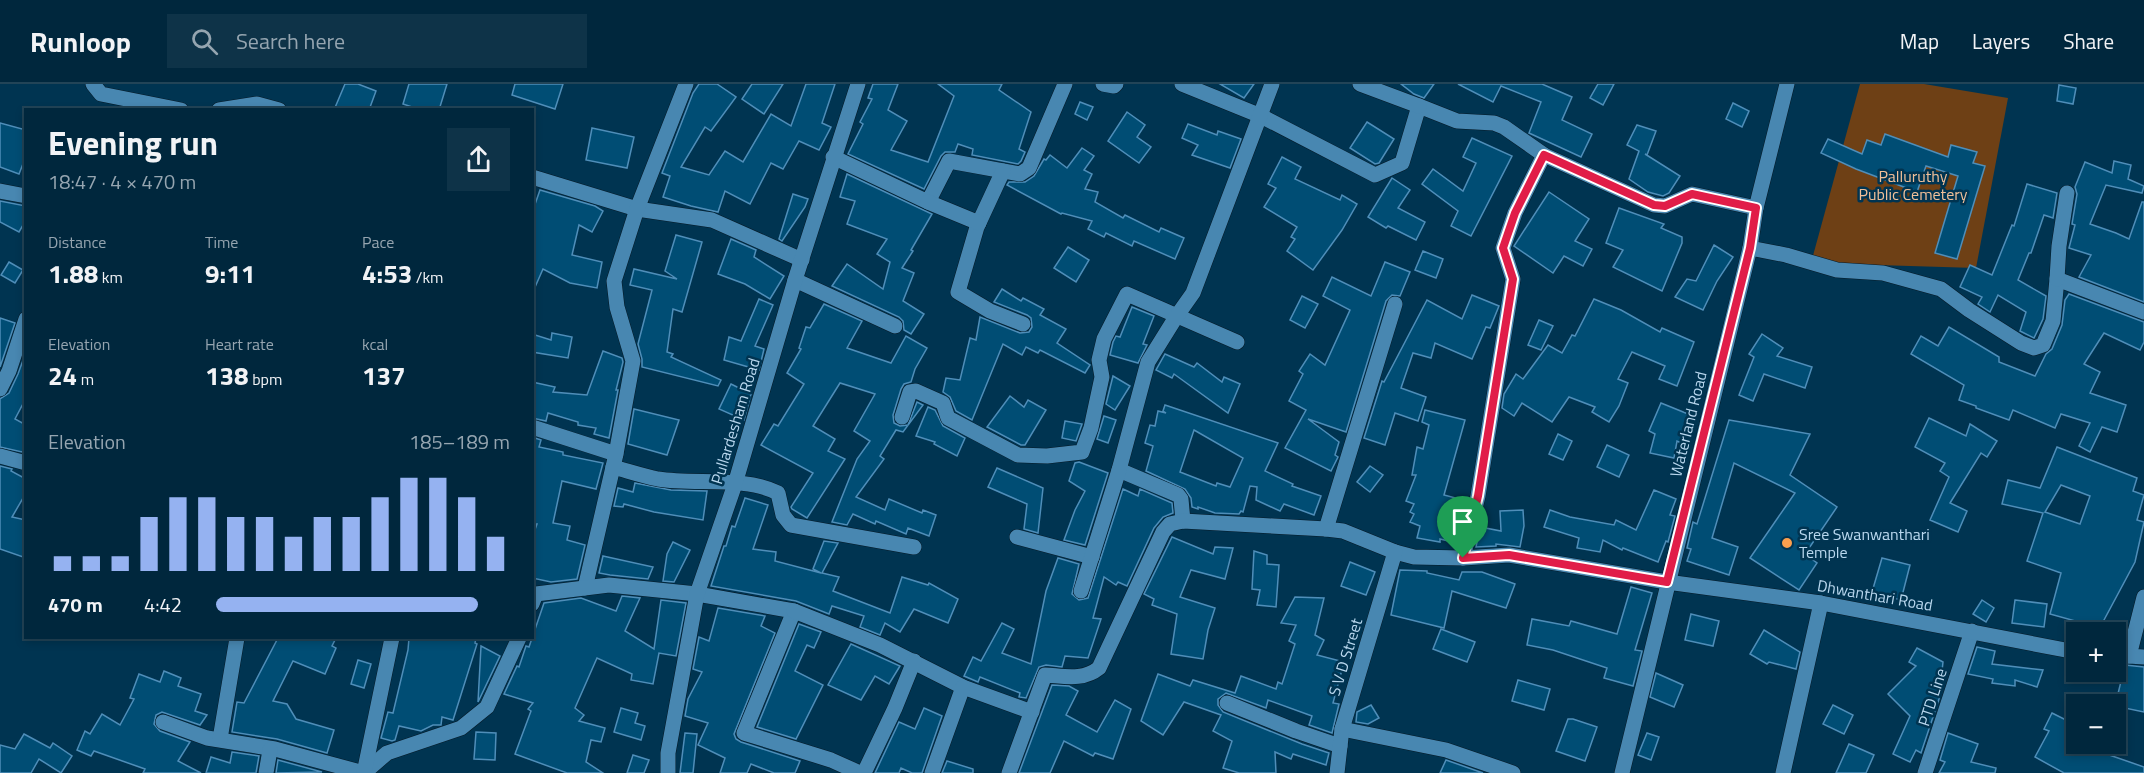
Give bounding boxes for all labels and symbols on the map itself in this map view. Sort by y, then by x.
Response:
park label: Palluruthy Public Cemetery [1858,164,1968,206]
street label: Pullardesham Road [704,355,766,487]
street label: Waterland Road [1663,369,1713,479]
pin [1437,496,1488,558]
place label: Sree Swanwanthari Temple [1799,522,1930,564]
marker: Sree Swanwanthari Temple [1780,536,1794,550]
street label: Dhwanthari Road [1815,573,1935,617]
street label: S V D Street [1322,615,1368,699]
street label: PTD Line [1911,665,1953,729]

